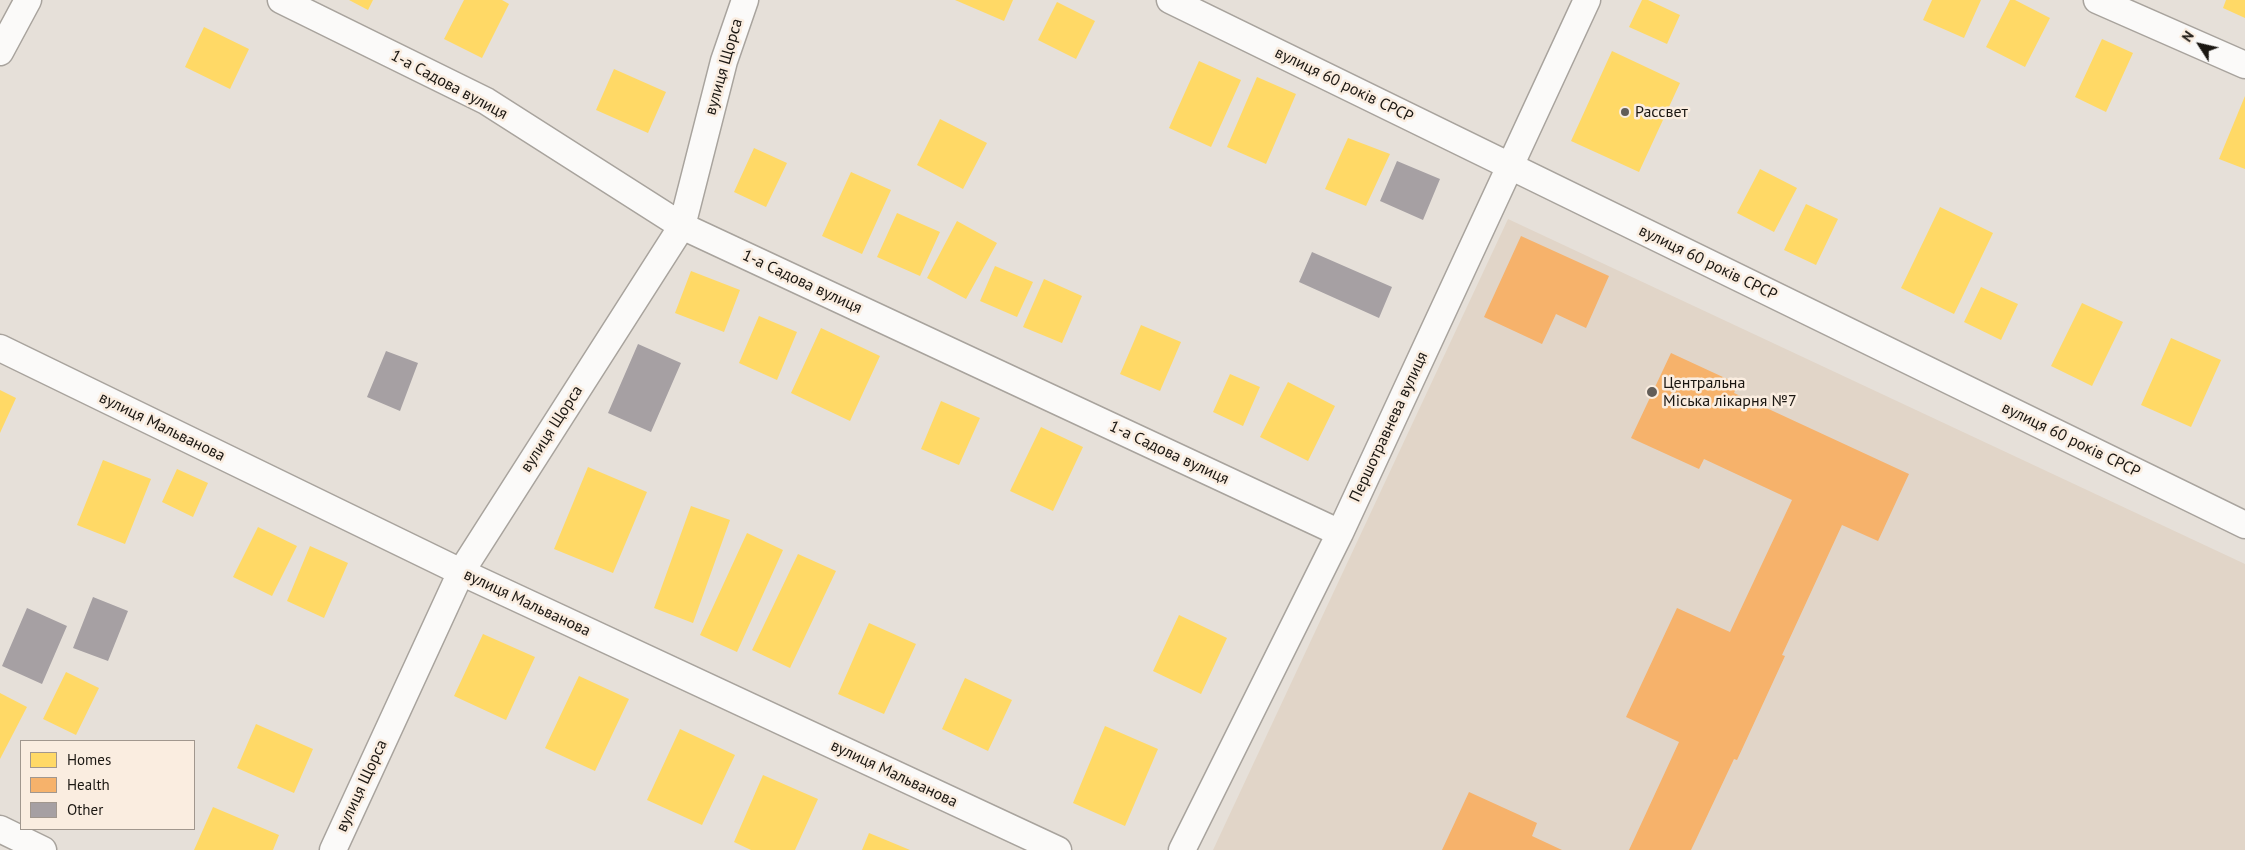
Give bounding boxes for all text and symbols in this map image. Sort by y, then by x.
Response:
street label: вулиця Щорса [701,17,747,117]
north arrow [2175,20,2225,70]
text: N [2178,27,2198,45]
street label: вулиця 60 років СРСР [1272,43,1416,127]
street label: 1-а Садова вулиця [387,46,511,124]
place label: Рассвет [1635,102,1688,122]
marker: Рассвет [1619,106,1631,118]
street label: вулиця 60 років СРСР [1636,221,1780,305]
street label: 1-а Садова вулиця [739,246,865,318]
street label: Першотравнева вулиця [1346,349,1432,505]
place label: Центральна Міська лікарня №7 [1663,373,1797,411]
street label: вулиця Щорса [517,382,587,476]
marker: Центральна Міська лікарня №7 [1645,385,1659,399]
street label: вулиця Мальванова [96,388,228,466]
street label: вулиця 60 років СРСР [1999,398,2143,482]
street label: 1-а Садова вулиця [1106,417,1232,489]
street label: вулиця Мальванова [461,565,593,641]
street label: вулиця Мальванова [828,736,960,812]
street label: вулиця Щорса [332,737,392,835]
legend [20,740,195,830]
text: Homes [67,750,111,769]
text: Health [67,775,110,794]
text: Other [67,800,103,819]

